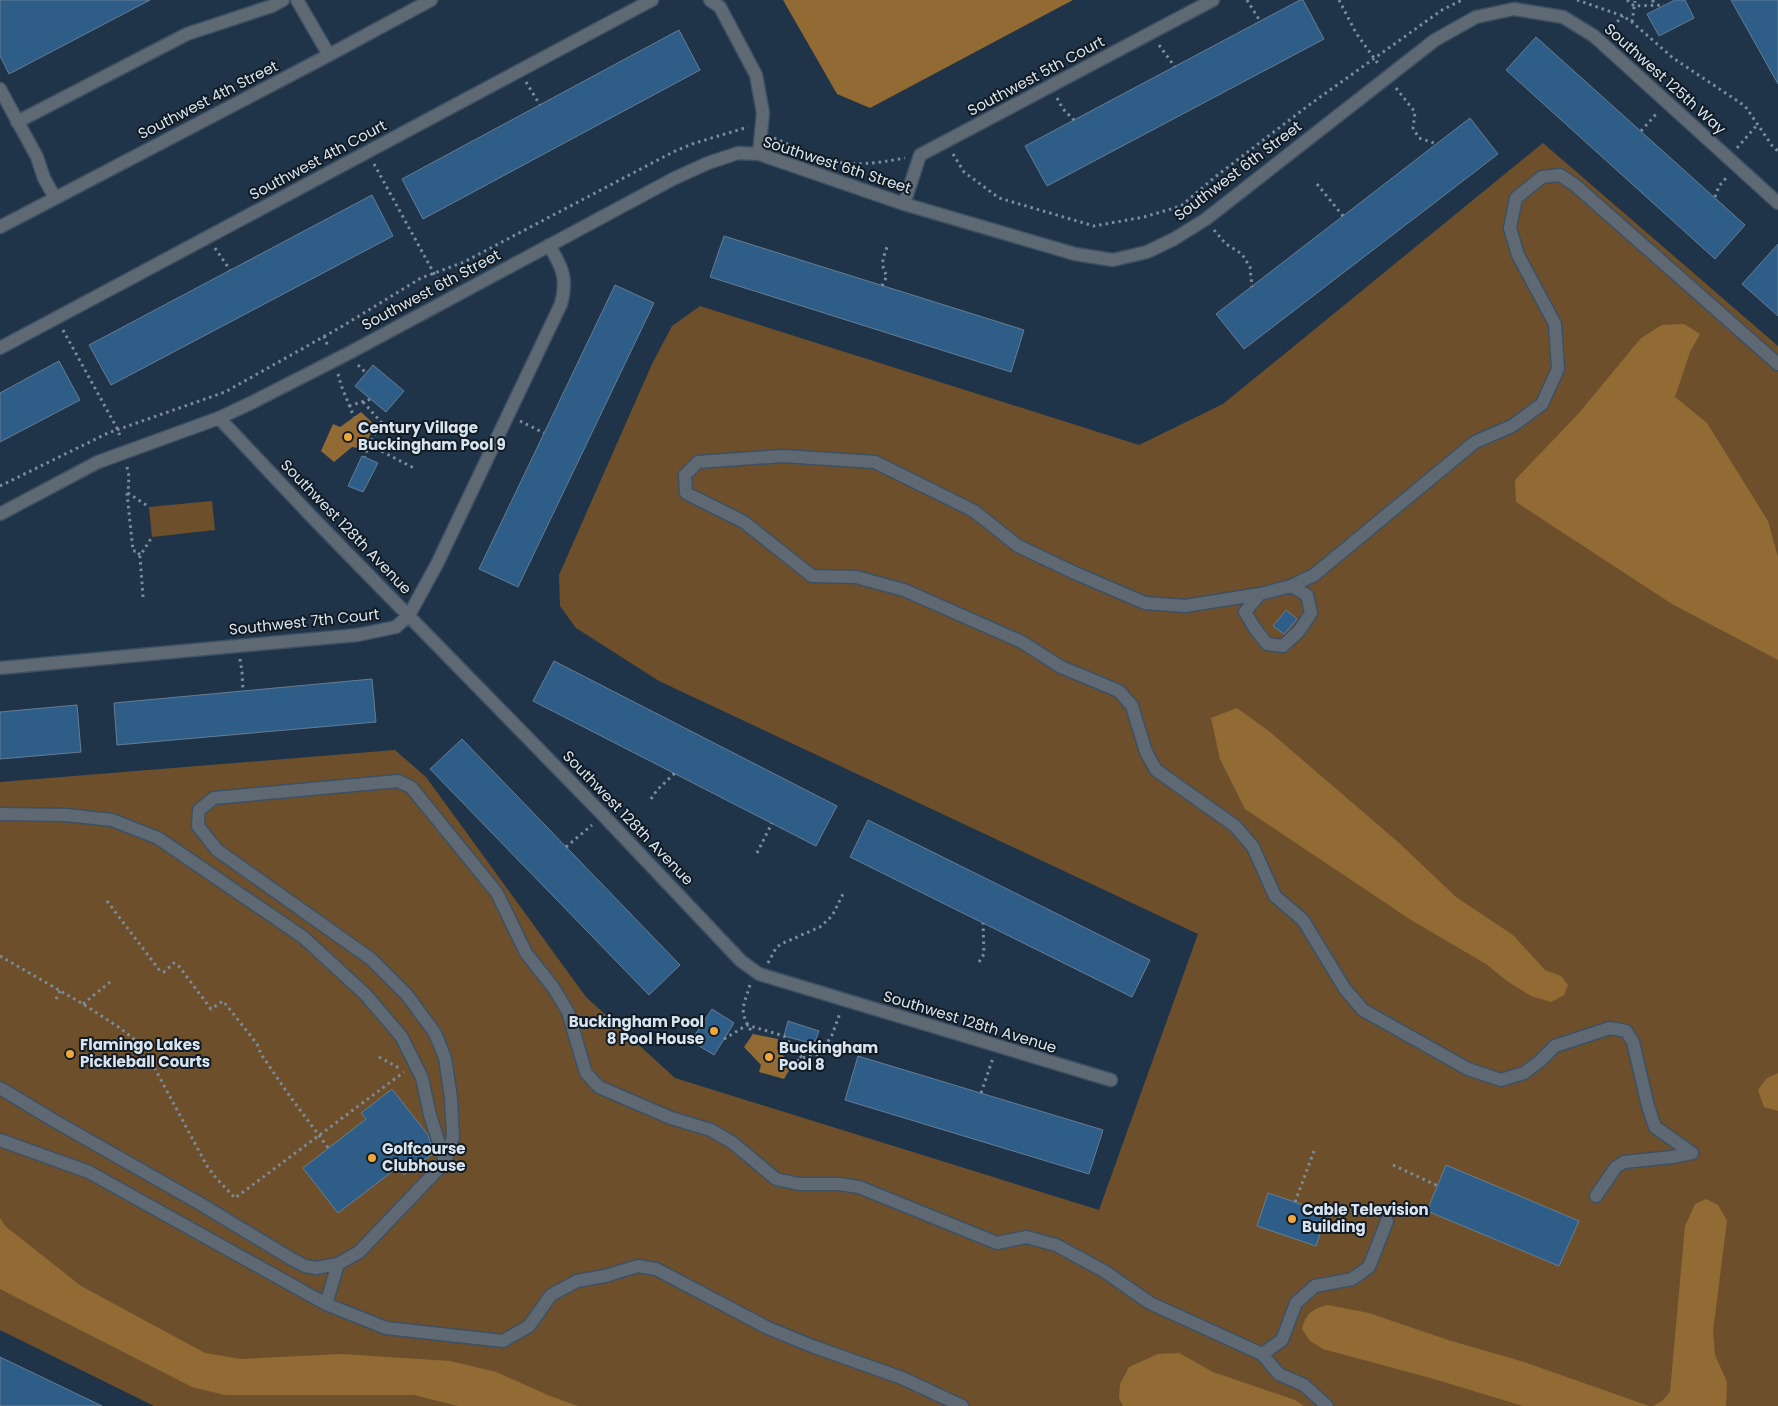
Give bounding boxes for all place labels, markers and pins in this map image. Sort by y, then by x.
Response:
place label: Century Village Buckingham Pool 9 [358,417,506,455]
marker: Century Village Buckingham Pool 9 [342,431,354,443]
place label: Buckingham Pool 8 Pool House [569,1011,704,1049]
marker: Buckingham Pool 8 Pool House [708,1025,720,1037]
place label: Flamingo Lakes Pickleball Courts [80,1034,210,1072]
place label: Buckingham Pool 8 [779,1037,878,1075]
marker: Flamingo Lakes Pickleball Courts [64,1048,76,1060]
marker: Buckingham Pool 8 [763,1051,775,1063]
place label: Golfcourse Clubhouse [382,1138,466,1176]
marker: Golfcourse Clubhouse [366,1152,378,1164]
place label: Cable Television Building [1302,1199,1429,1237]
marker: Cable Television Building [1286,1213,1298,1225]

